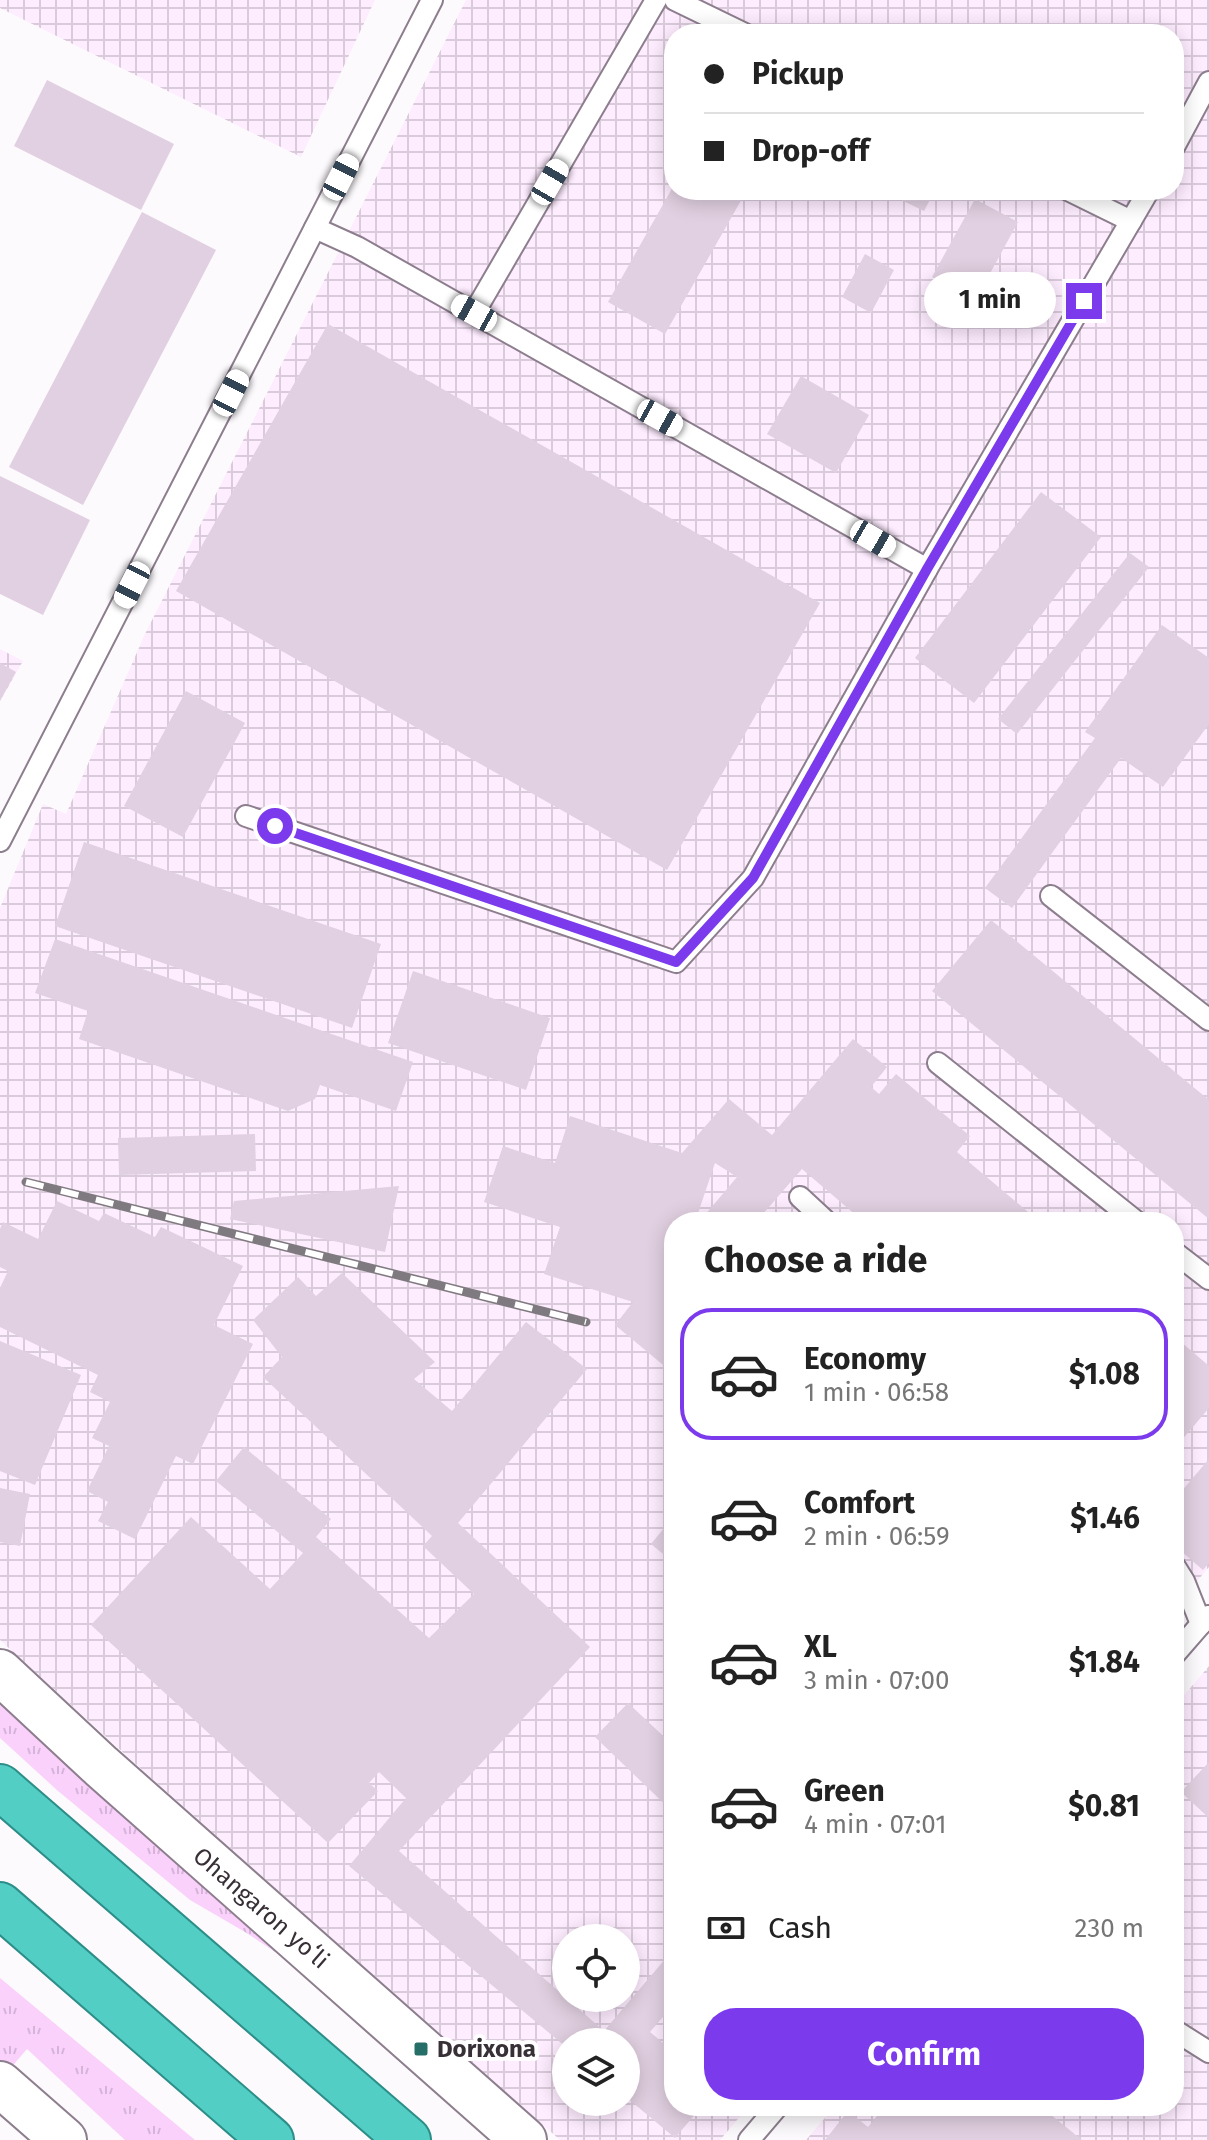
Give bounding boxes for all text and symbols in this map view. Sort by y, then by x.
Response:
text: Pickup [752,56,844,92]
text: Drop-off [752,133,869,169]
car [319,150,363,204]
car [528,155,572,209]
callout: 1 min [924,273,1056,329]
route end [1066,283,1102,319]
text: 1 min [959,284,1021,315]
car [447,291,501,335]
car [209,366,253,420]
car [633,396,687,440]
car [846,517,900,561]
car [110,558,154,612]
route start [257,808,293,844]
text: Choose a ride [704,1238,927,1282]
icon: car [708,1338,780,1410]
text: Economy [804,1341,926,1377]
text: $1.08 [1069,1356,1140,1392]
text: 1 min · 06:58 [804,1377,949,1408]
icon: car [708,1482,780,1554]
text: Comfort [804,1485,915,1521]
text: $1.46 [1070,1500,1140,1536]
text: 2 min · 06:59 [804,1521,950,1552]
icon: car [708,1626,780,1698]
text: XL [804,1629,837,1665]
text: $1.84 [1069,1644,1140,1680]
text: 3 min · 07:00 [804,1665,950,1696]
icon: car [708,1770,780,1842]
text: Green [804,1773,885,1809]
text: $0.81 [1068,1788,1140,1824]
text: 4 min · 07:01 [804,1809,946,1840]
street label: Ohangaron yoʻli [188,1842,334,1974]
icon: cash [704,1906,748,1950]
text: Cash [768,1910,832,1946]
text: 230 m [1075,1913,1144,1944]
map controls [552,1924,640,2116]
button: locate [552,1924,640,2012]
button: Confirm [704,2008,1144,2100]
button: layers [552,2028,640,2116]
place label: Dorixona [437,2035,536,2063]
marker: Dorixona [412,2040,430,2058]

